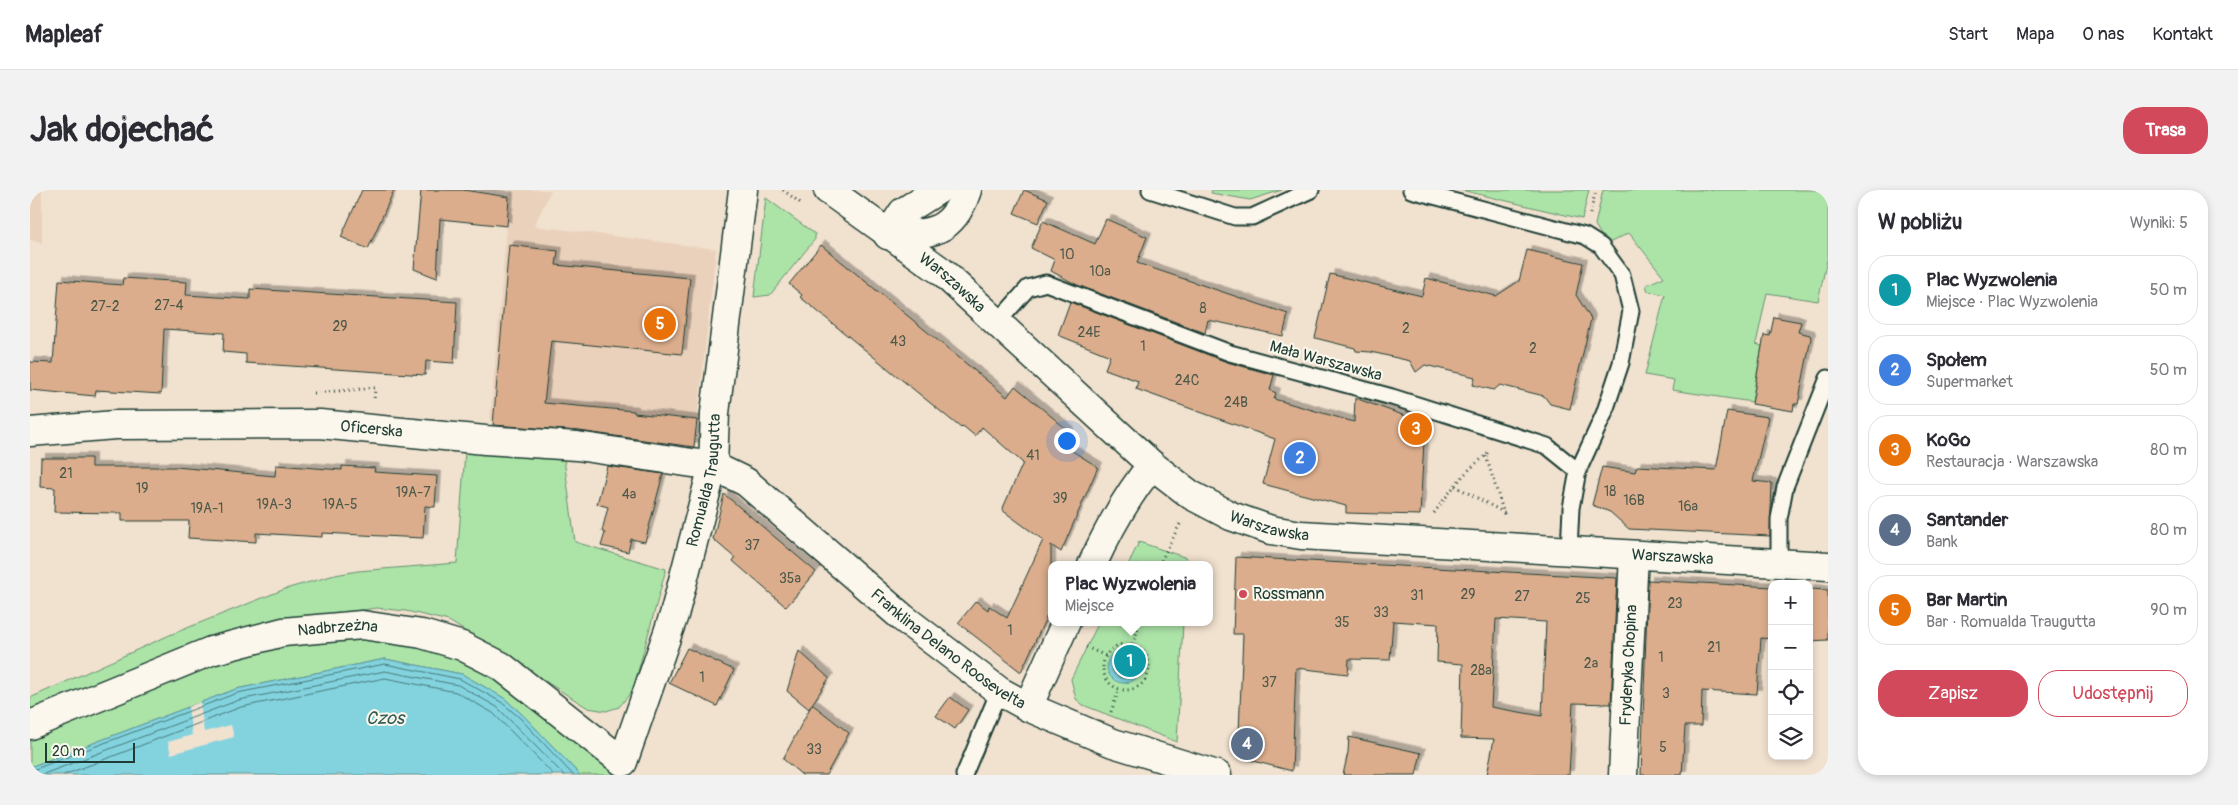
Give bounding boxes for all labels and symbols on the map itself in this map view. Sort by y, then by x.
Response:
house number: 10 [1059,246,1075,263]
street label: Warszawska [915,248,990,317]
house number: 10a [1089,263,1111,280]
house number: 27-4 [154,297,184,314]
house number: 27-2 [90,298,120,315]
house number: 8 [1199,300,1207,317]
pin: 5 [644,305,676,343]
house number: 29 [332,318,348,335]
house number: 2 [1402,320,1410,337]
house number: 24E [1077,324,1101,341]
house number: 43 [890,333,906,350]
street label: Mała Warszawska [1268,336,1384,386]
house number: 1 [1140,338,1146,355]
house number: 2 [1529,340,1537,357]
house number: 24C [1175,372,1200,389]
house number: 24B [1224,394,1248,411]
pin: 3 [1400,410,1432,448]
street label: Romualda Traugutta [682,413,725,549]
street label: Oficerska [339,416,404,442]
your location [1054,428,1080,454]
pin: 2 [1284,439,1316,477]
house number: 41 [1026,447,1040,464]
house number: 21 [59,465,73,482]
house number: 19 [136,480,148,497]
house number: 18 [1604,483,1616,500]
house number: 19A-7 [395,484,431,501]
house number: 4a [622,486,636,503]
house number: 39 [1052,490,1068,507]
house number: 16B [1623,492,1645,509]
house number: 19A-3 [256,496,292,513]
house number: 19A-5 [322,496,358,513]
house number: 16a [1678,498,1698,515]
house number: 19A-1 [190,500,224,517]
street label: Warszawska [1227,506,1310,545]
house number: 37 [744,537,760,554]
street label: Warszawska [1631,544,1714,569]
house number: 35a [779,570,801,587]
street label: Franklina Delano Roosevelta [866,584,1029,714]
place label: Rossmann [1253,584,1324,604]
house number: 29 [1460,586,1476,603]
house number: 31 [1410,587,1424,604]
marker: Rossmann [1237,588,1249,600]
house number: 27 [1514,588,1530,605]
house number: 25 [1575,590,1591,607]
house number: 23 [1667,595,1683,612]
house number: 33 [1373,604,1389,621]
street label: Fryderyka Chopina [1615,604,1642,726]
house number: 35 [1334,614,1350,631]
street label: Nadbrzeżna [297,615,379,641]
house number: 1 [1007,622,1013,639]
house number: 21 [1707,639,1721,656]
pin: 1 [1114,642,1146,680]
house number: 1 [1658,649,1664,666]
house number: 2a [1584,655,1598,672]
house number: 28a [1470,662,1492,679]
house number: 1 [699,669,705,686]
house number: 37 [1261,674,1277,691]
house number: 3 [1662,685,1670,702]
water label: Czos [366,707,406,730]
pin: 4 [1231,725,1263,763]
house number: 5 [1659,739,1667,756]
scale bar [45,740,135,763]
house number: 33 [806,741,822,758]

